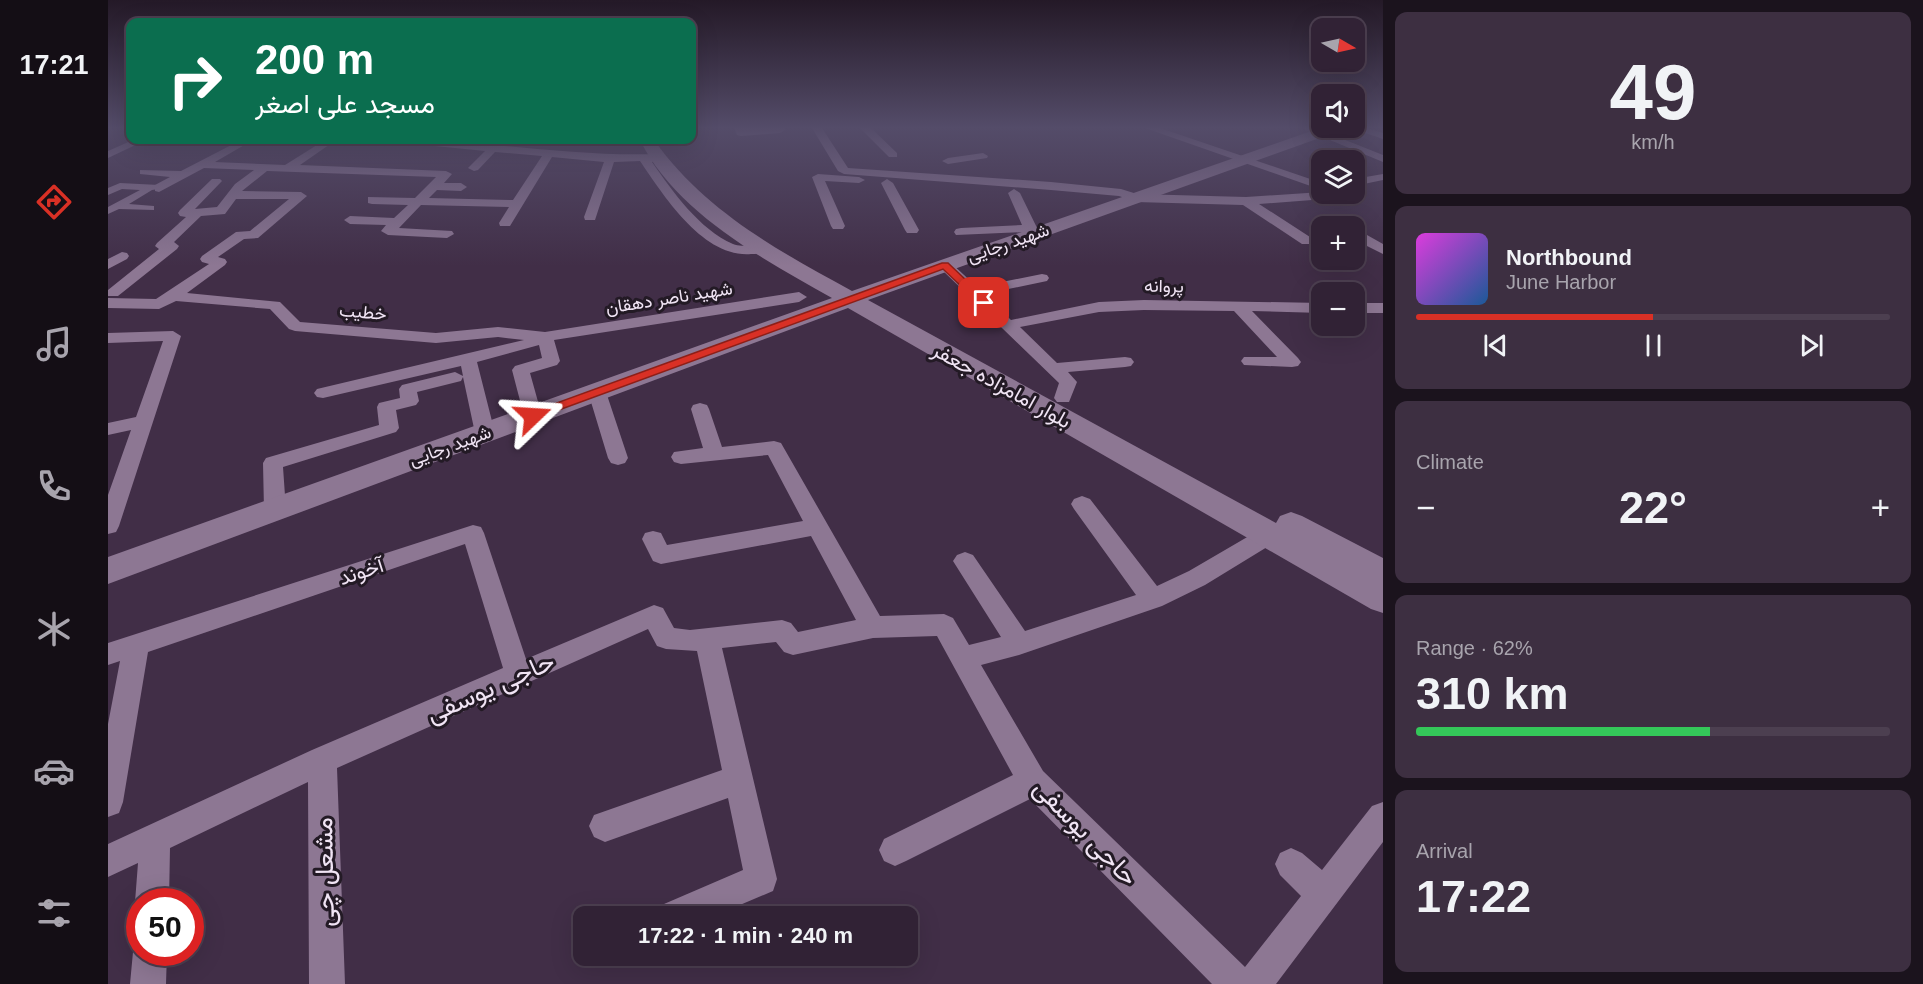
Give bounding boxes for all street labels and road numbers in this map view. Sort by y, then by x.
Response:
street label: شهید رجایی [964,220,1052,267]
street label: پروانه [1144,276,1184,298]
street label: شهید ناصر دهقان [604,278,734,319]
street label: خطیب [338,300,388,324]
street label: بلوار امامزاده جعفر [927,337,1075,434]
street label: شهید رجایی [406,422,494,471]
street label: آخوند [336,552,389,591]
street label: حاجی یوسفی [421,645,559,730]
street label: حاجی یوسفی [1027,772,1144,892]
street label: مشعل چی [308,817,343,927]

